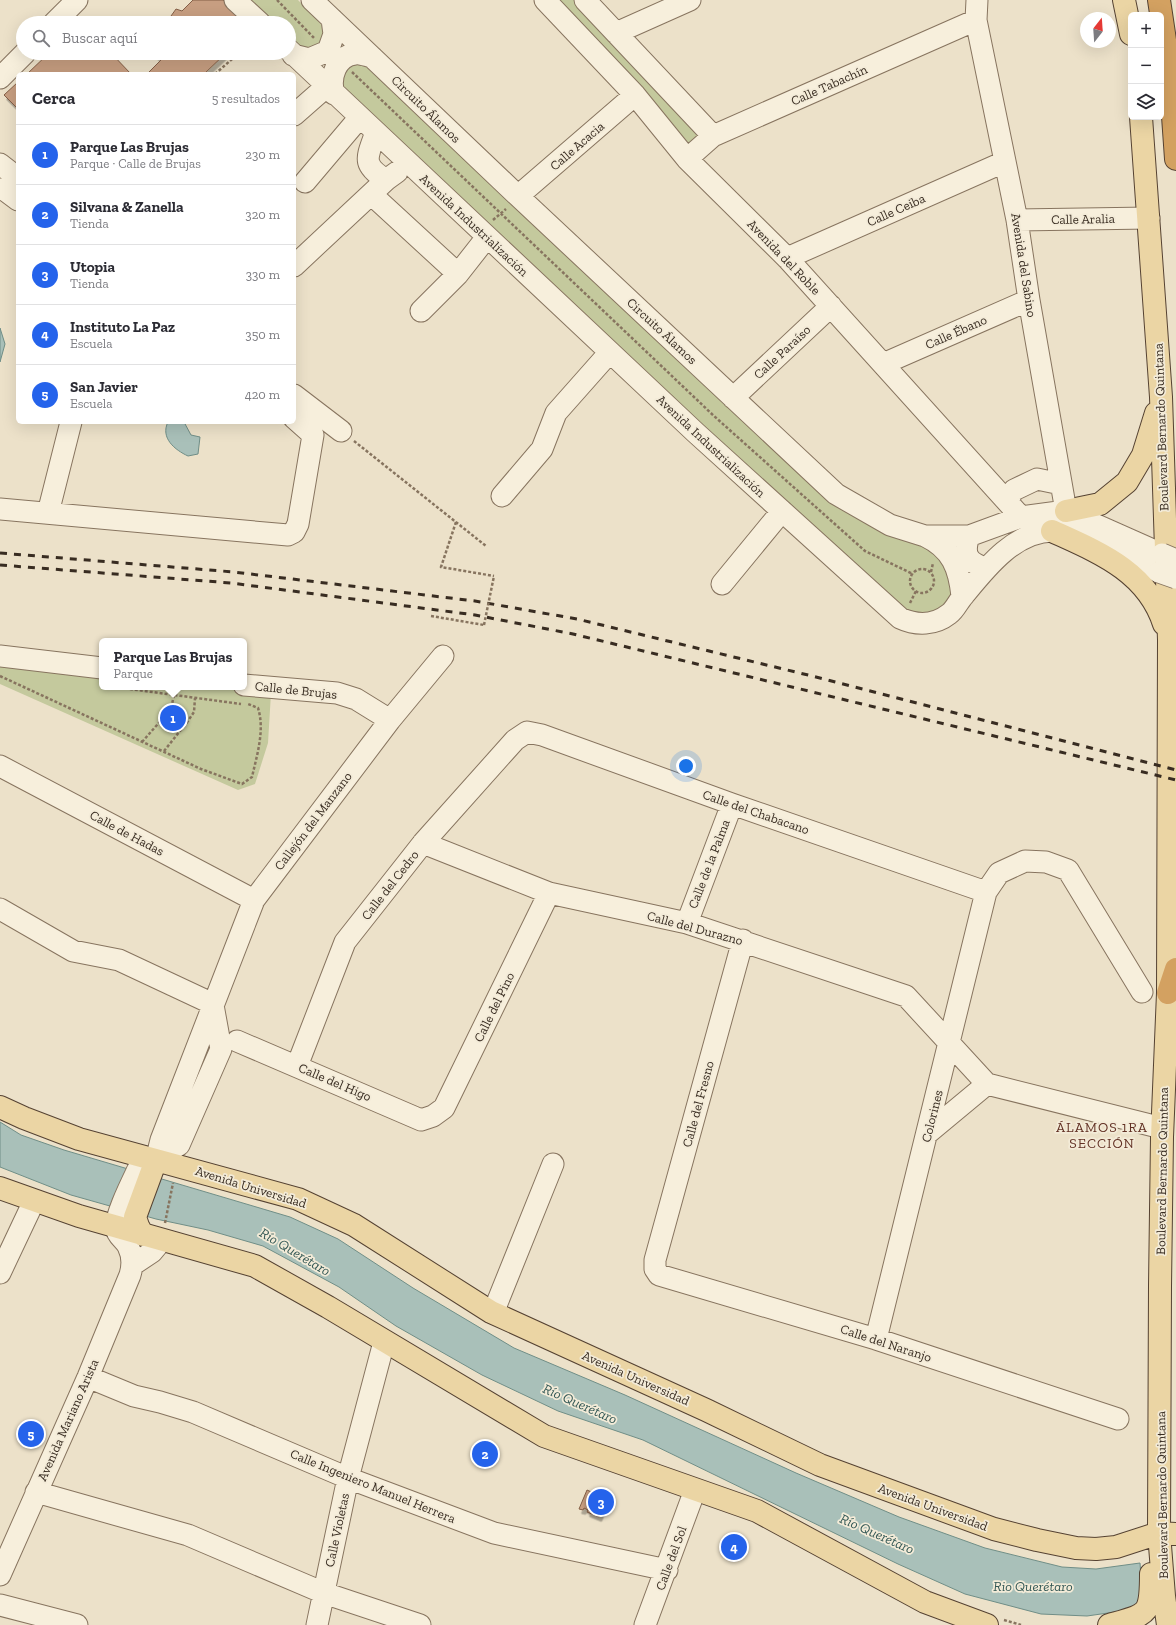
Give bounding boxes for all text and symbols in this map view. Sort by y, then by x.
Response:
north arrow [1080,12,1116,48]
map controls [1128,12,1164,120]
button: + [1128,12,1164,48]
search box [16,16,296,60]
icon: search [30,27,52,49]
text: Buscar aquí [62,29,138,47]
button: − [1128,48,1164,84]
street label: Calle Tabachín [789,61,870,109]
street label: Circuito Álamos [388,72,464,146]
button: layers [1128,84,1164,120]
text: Cerca [32,88,75,108]
text: 5 resultados [212,91,280,106]
street label: Calle Acacia [547,118,608,174]
text: Parque Las Brujas [70,138,189,156]
text: 1 [42,147,48,162]
text: 230 m [245,147,280,162]
text: Parque · Calle de Brujas [70,156,201,171]
street label: Avenida Industrialización [417,171,532,280]
street label: Calle Ceiba [865,190,928,229]
text: Silvana & Zanella [70,198,184,216]
text: 2 [42,207,48,222]
text: 320 m [245,207,280,222]
street label: Calle Aralia [1051,211,1116,227]
street label: Avenida del Sabino [1008,212,1040,319]
text: Tienda [70,216,109,231]
street label: Avenida del Roble [744,216,824,298]
text: Utopia [70,258,115,276]
text: 3 [42,267,48,282]
text: 330 m [246,267,280,282]
text: Tienda [70,276,109,291]
street label: Circuito Álamos [624,295,700,367]
street label: Calle Ébano [923,312,989,352]
text: Instituto La Paz [70,318,175,336]
street label: Calle Paraíso [751,322,814,382]
text: 4 [41,327,49,342]
text: 350 m [245,327,280,342]
text: Escuela [70,336,112,351]
street label: Boulevard Bernardo Quintana [1151,342,1171,511]
text: San Javier [70,378,138,396]
text: 5 [42,387,48,402]
text: 420 m [245,387,280,402]
street label: Avenida Industrialización [654,392,769,501]
text: Escuela [70,396,112,411]
popup [99,638,247,690]
text: Parque Las Brujas [114,648,233,666]
text: Parque [114,666,153,681]
street label: Calle de Brujas [254,678,338,703]
pin: 1 [160,703,186,733]
your location [676,756,696,776]
street label: Callejón del Manzano [271,769,356,874]
street label: Calle del Chabacano [701,787,812,837]
street label: Calle de Hadas [87,807,167,859]
street label: Calle de la Palma [685,817,733,911]
street label: Calle del Cedro [358,847,422,923]
street label: Calle del Durazno [645,908,745,948]
street label: Calle del Pino [471,969,517,1044]
street label: Calle del Fresno [679,1059,717,1149]
street label: Calle del Higo [296,1060,374,1104]
street label: Boulevard Bernardo Quintana [1153,1086,1171,1255]
street label: Colorines [918,1088,946,1144]
district label: ÁLAMOS 1RA SECCIÓN [1056,1119,1148,1152]
street label: Avenida Universidad [194,1163,308,1211]
water label: Río Querétaro [257,1224,334,1280]
street label: Calle del Naranjo [838,1321,934,1366]
street label: Avenida Universidad [580,1348,692,1408]
street label: Avenida Mariano Arista [34,1356,102,1483]
water label: Río Querétaro [540,1380,620,1428]
street label: Boulevard Bernardo Quintana [1153,1410,1171,1579]
pin: 5 [18,1419,44,1449]
pin: 2 [472,1439,498,1469]
street label: Calle Ingeniero Manuel Herrera [288,1446,459,1526]
street label: Avenida Universidad [876,1480,990,1534]
pin: 3 [588,1487,614,1517]
street label: Calle Violetas [322,1491,352,1568]
water label: Río Querétaro [837,1510,917,1558]
street label: Calle del Sol [652,1523,690,1592]
pin: 4 [721,1532,747,1562]
water label: Rio Querétaro [993,1578,1073,1595]

